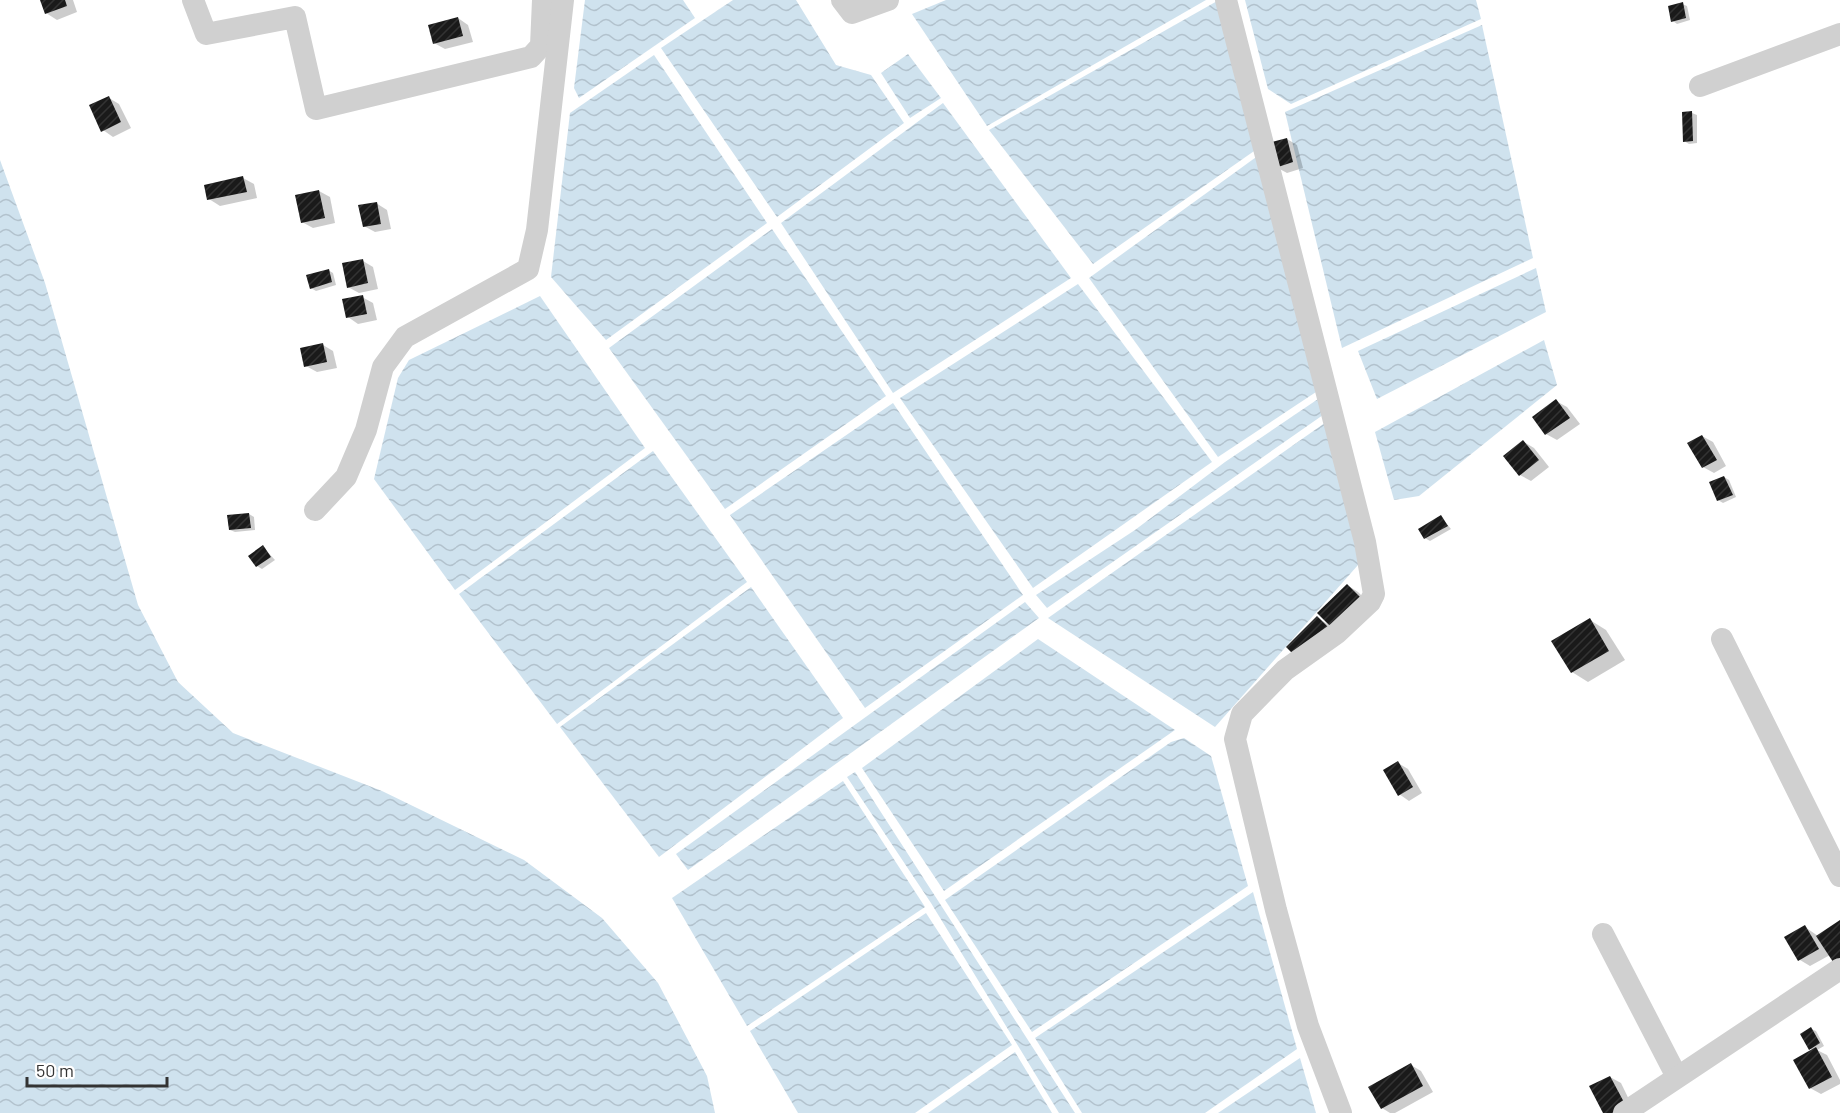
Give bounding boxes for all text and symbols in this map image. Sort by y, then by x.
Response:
scale bar [27,1050,166,1088]
text: 50 m [36,1059,74,1081]

